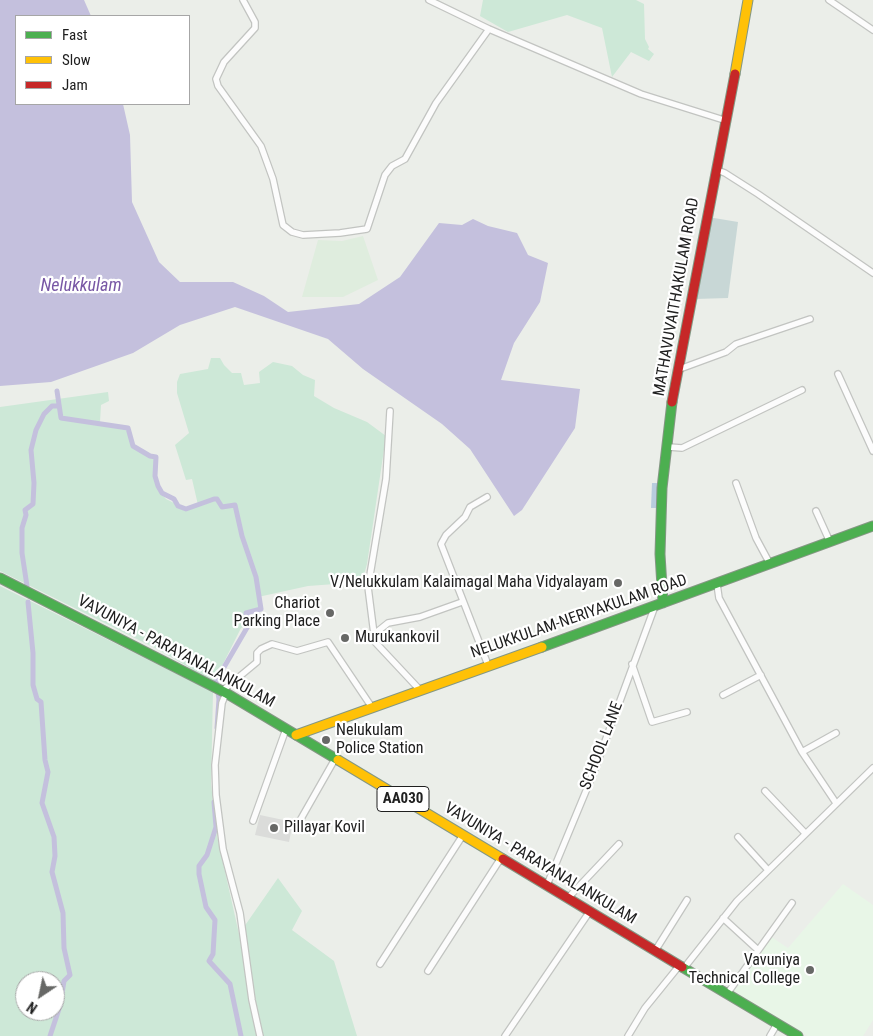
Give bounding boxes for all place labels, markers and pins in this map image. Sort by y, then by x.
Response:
place label: V/Nelukkulam Kalaimagal Maha Vidyalayam [330,573,608,593]
marker: V/Nelukkulam Kalaimagal Maha Vidyalayam [612,577,624,589]
place label: Chariot Parking Place [233,594,320,632]
marker: Chariot Parking Place [324,607,336,619]
place label: Murukankovil [355,628,439,648]
marker: Murukankovil [339,632,351,644]
place label: Nelukulam Police Station [336,721,424,759]
marker: Nelukulam Police Station [320,734,332,746]
place label: Pillayar Kovil [284,818,365,838]
marker: Pillayar Kovil [268,822,280,834]
place label: Vavuniya Technical College [689,951,800,989]
marker: Vavuniya Technical College [804,964,816,976]

